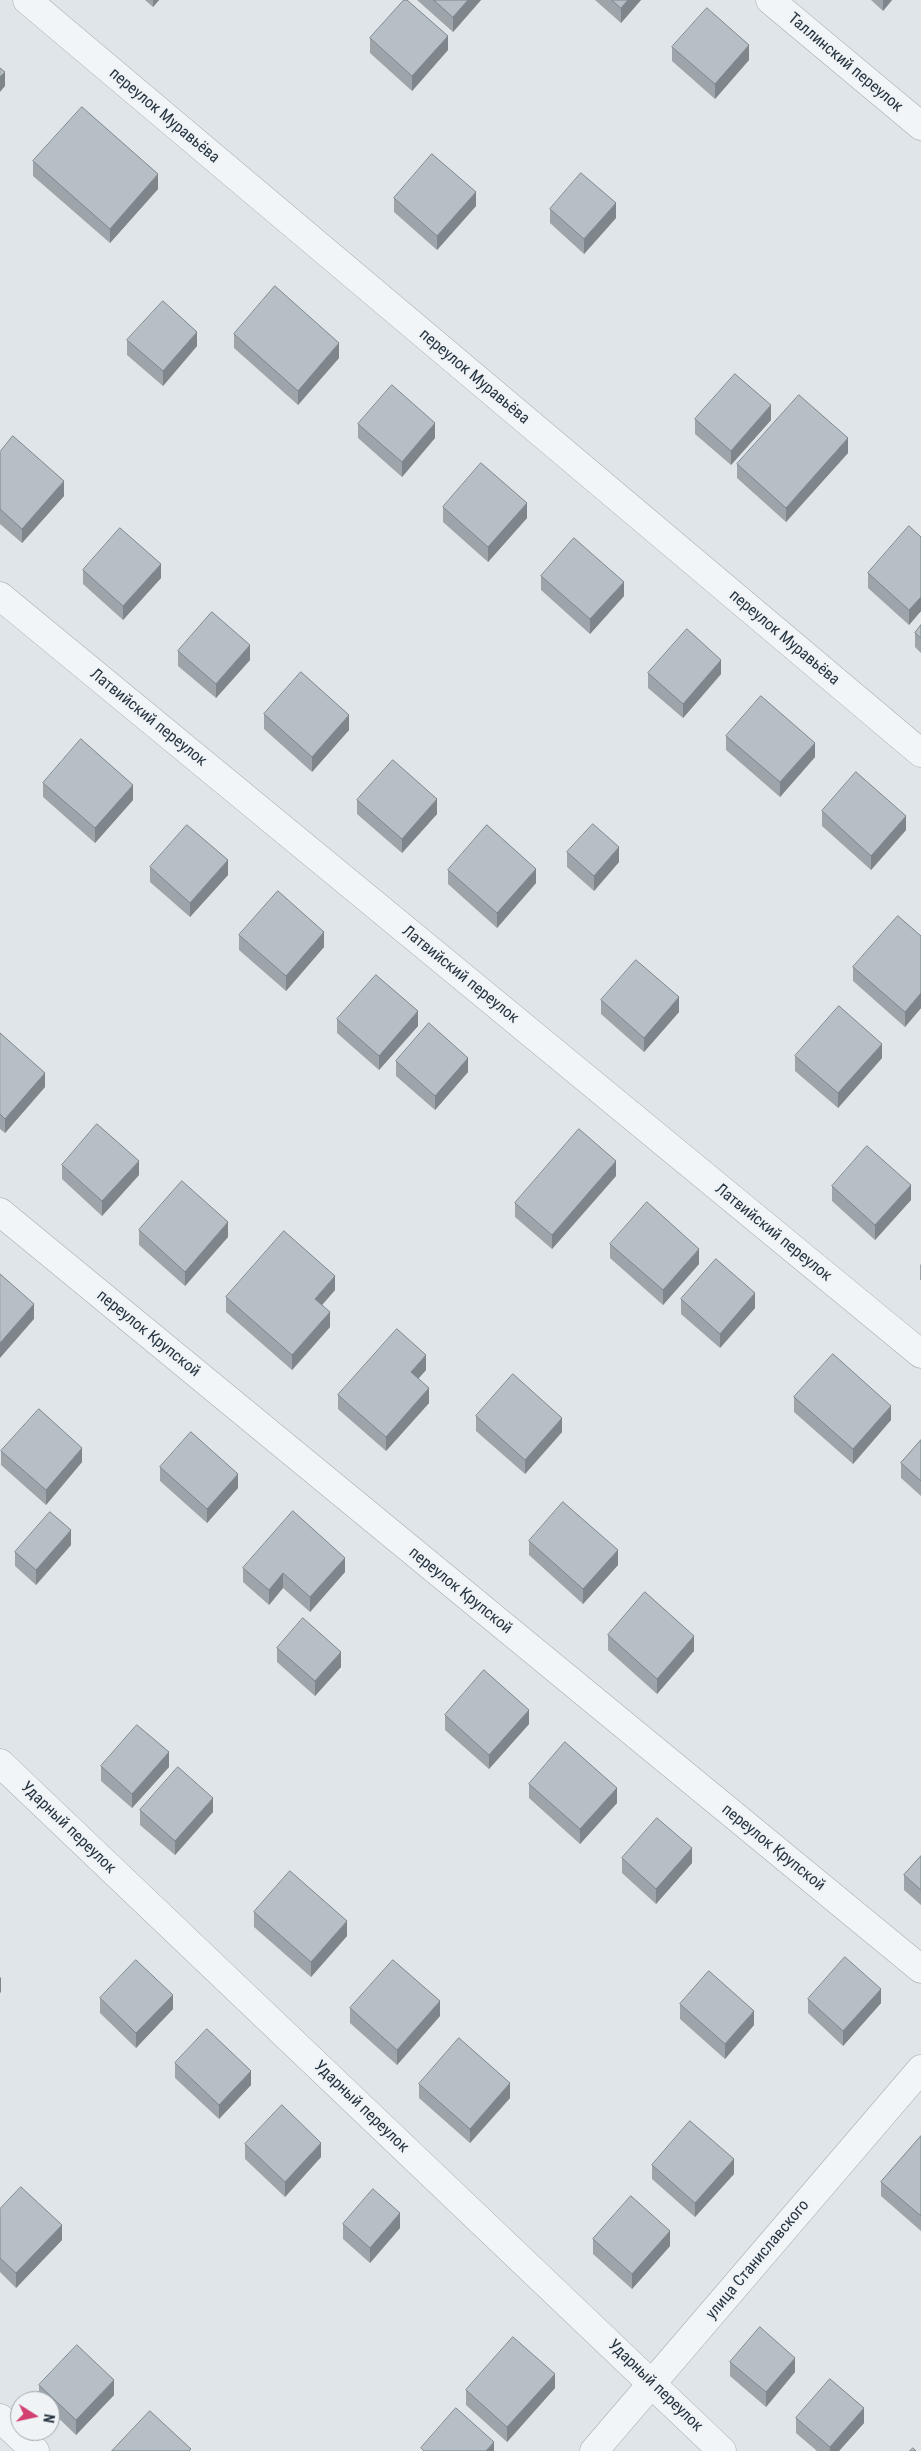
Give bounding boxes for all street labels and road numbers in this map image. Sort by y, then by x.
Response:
street label: Таллинский переулок [784,9,906,117]
street label: переулок Муравьёва [105,64,223,168]
street label: переулок Муравьёва [415,325,533,429]
street label: переулок Муравьёва [725,586,843,690]
street label: Латвийский переулок [86,665,210,771]
street label: Латвийский переулок [398,922,522,1028]
street label: Латвийский переулок [711,1180,835,1286]
street label: переулок Крупской [92,1286,204,1382]
street label: переулок Крупской [404,1543,516,1639]
street label: Ударный переулок [17,1778,119,1878]
street label: переулок Крупской [717,1800,829,1896]
street label: Ударный переулок [310,2057,412,2157]
street label: улица Станиславского [702,2196,814,2324]
street label: Ударный переулок [604,2336,706,2436]

